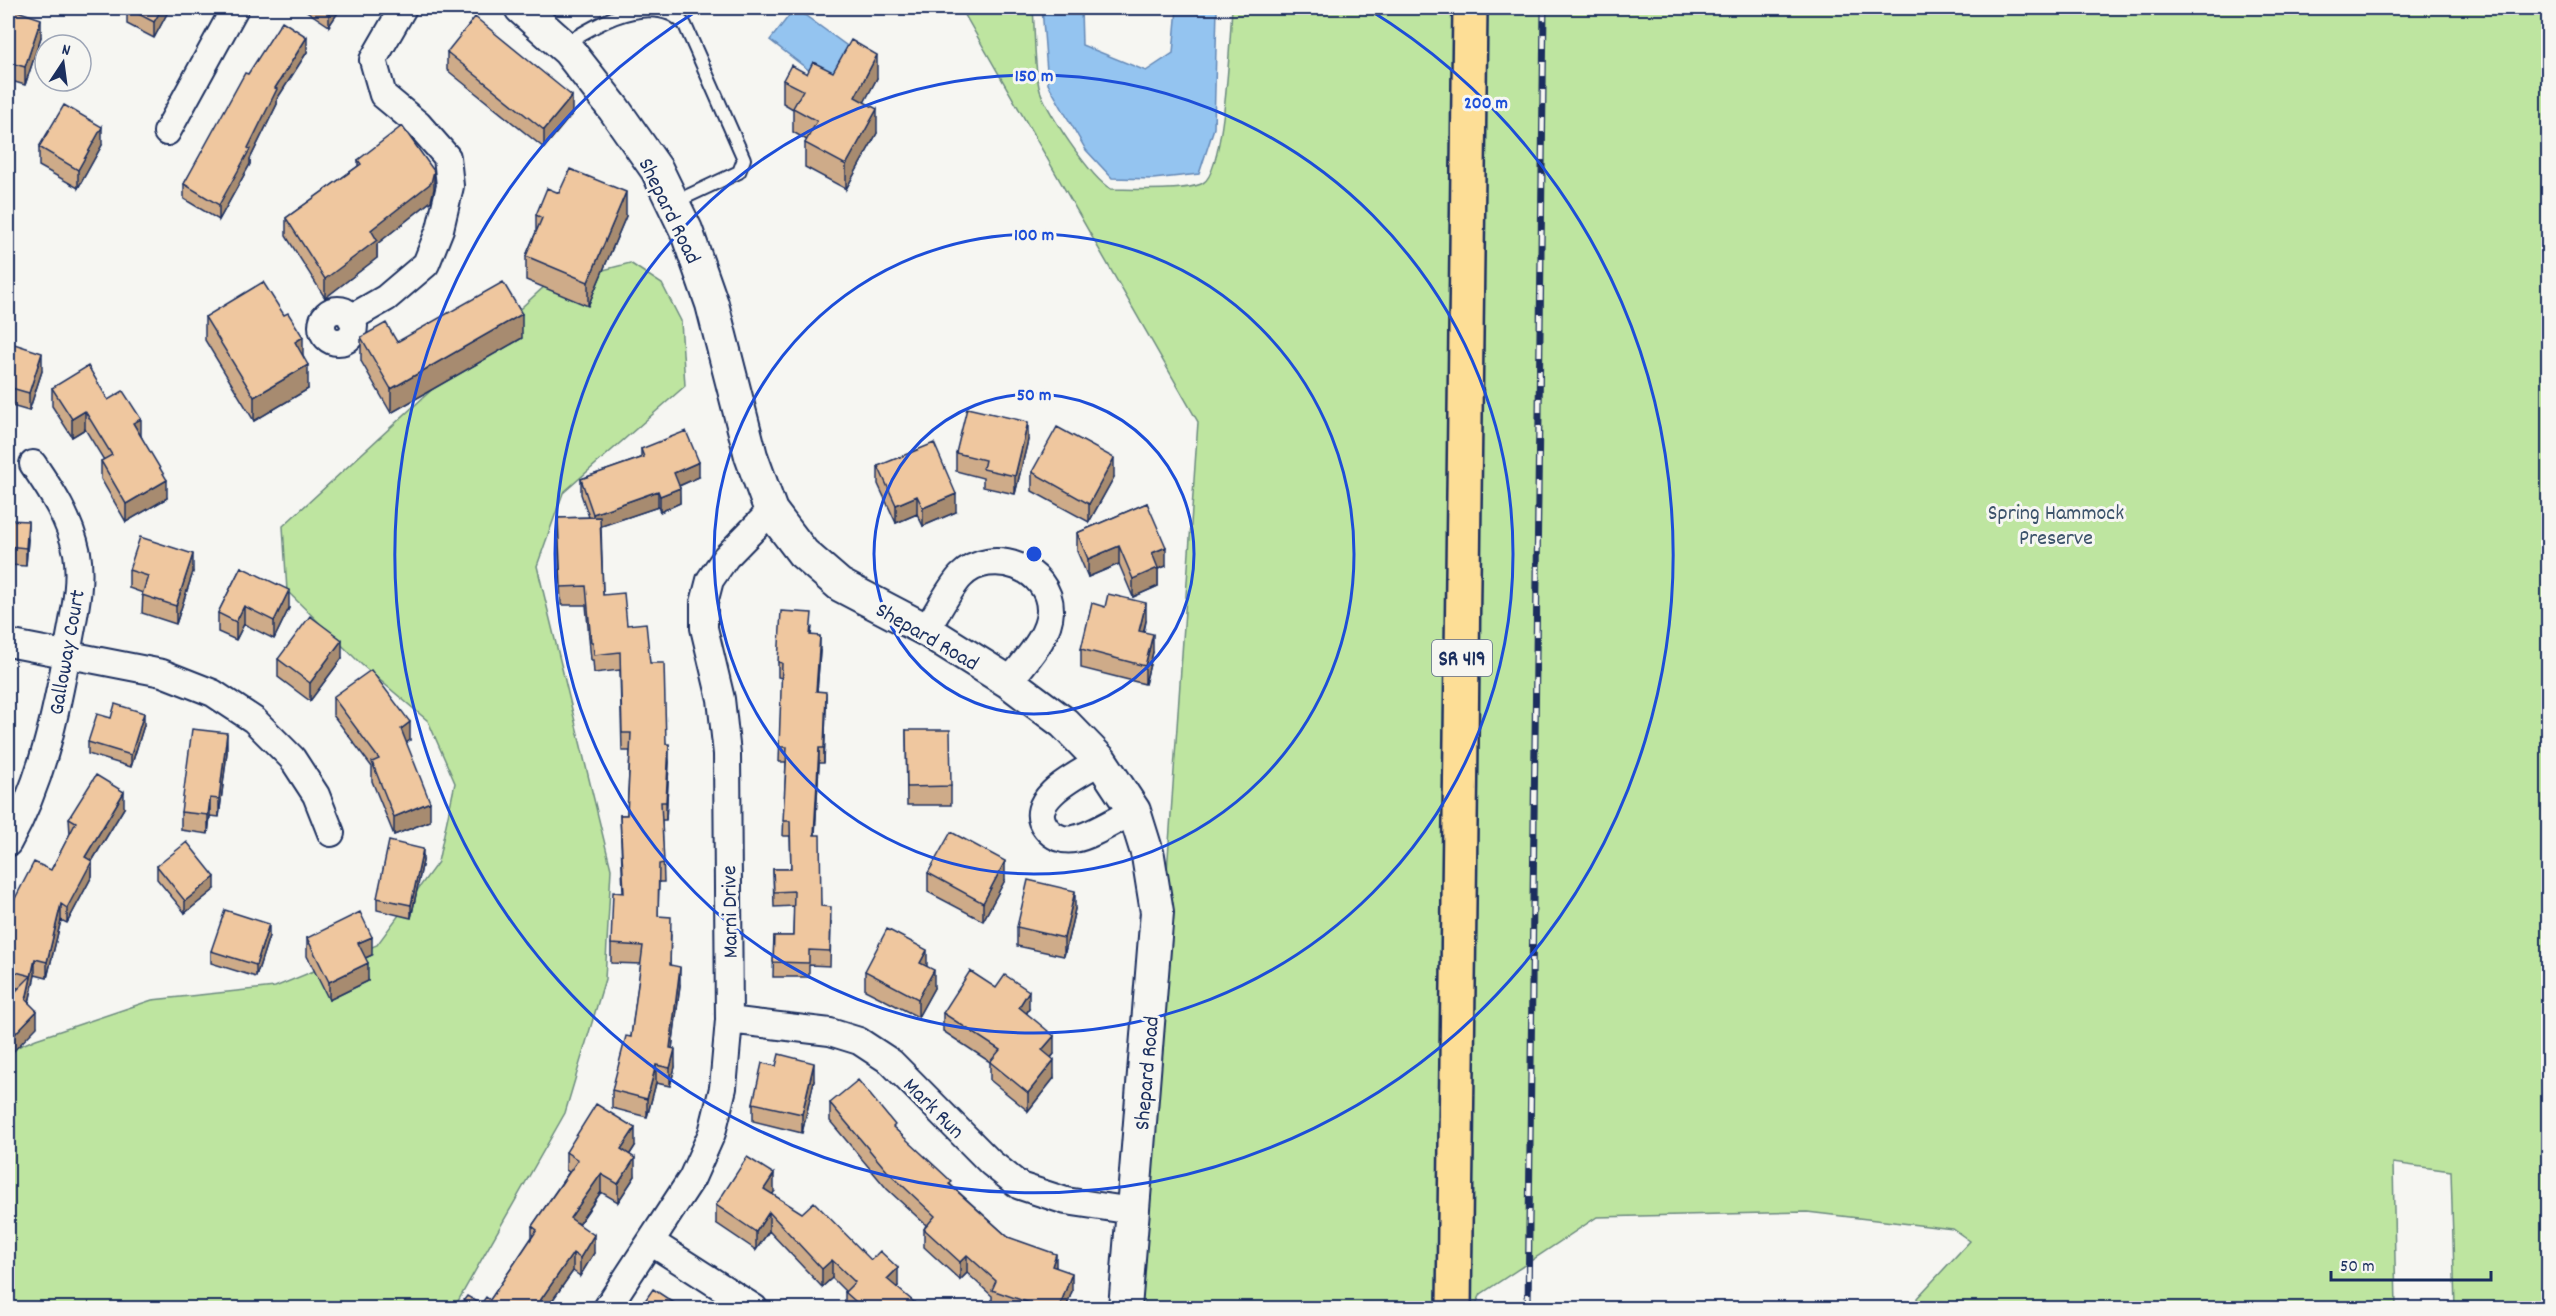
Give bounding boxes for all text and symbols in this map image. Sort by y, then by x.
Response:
north arrow [33,33,93,93]
text: N [59,39,72,63]
text: 150 m [1015,65,1053,90]
text: 200 m [1464,92,1508,117]
street label: Shepard Road [629,153,707,270]
text: 100 m [1014,224,1054,249]
text: 50 m [1017,384,1051,409]
park label: Spring Hammock Preserve [1988,499,2124,555]
centre of rings [1024,544,1044,564]
street label: Galloway Court [42,588,95,718]
street label: Shepard Road [869,596,984,680]
road number: SR 419 [1432,640,1492,676]
street label: Marni Drive [715,865,748,959]
street label: Shepard Road [1128,1015,1169,1132]
street label: Mark Run [895,1072,970,1147]
scale bar [2331,1244,2492,1282]
text: 50 m [2340,1255,2375,1280]

